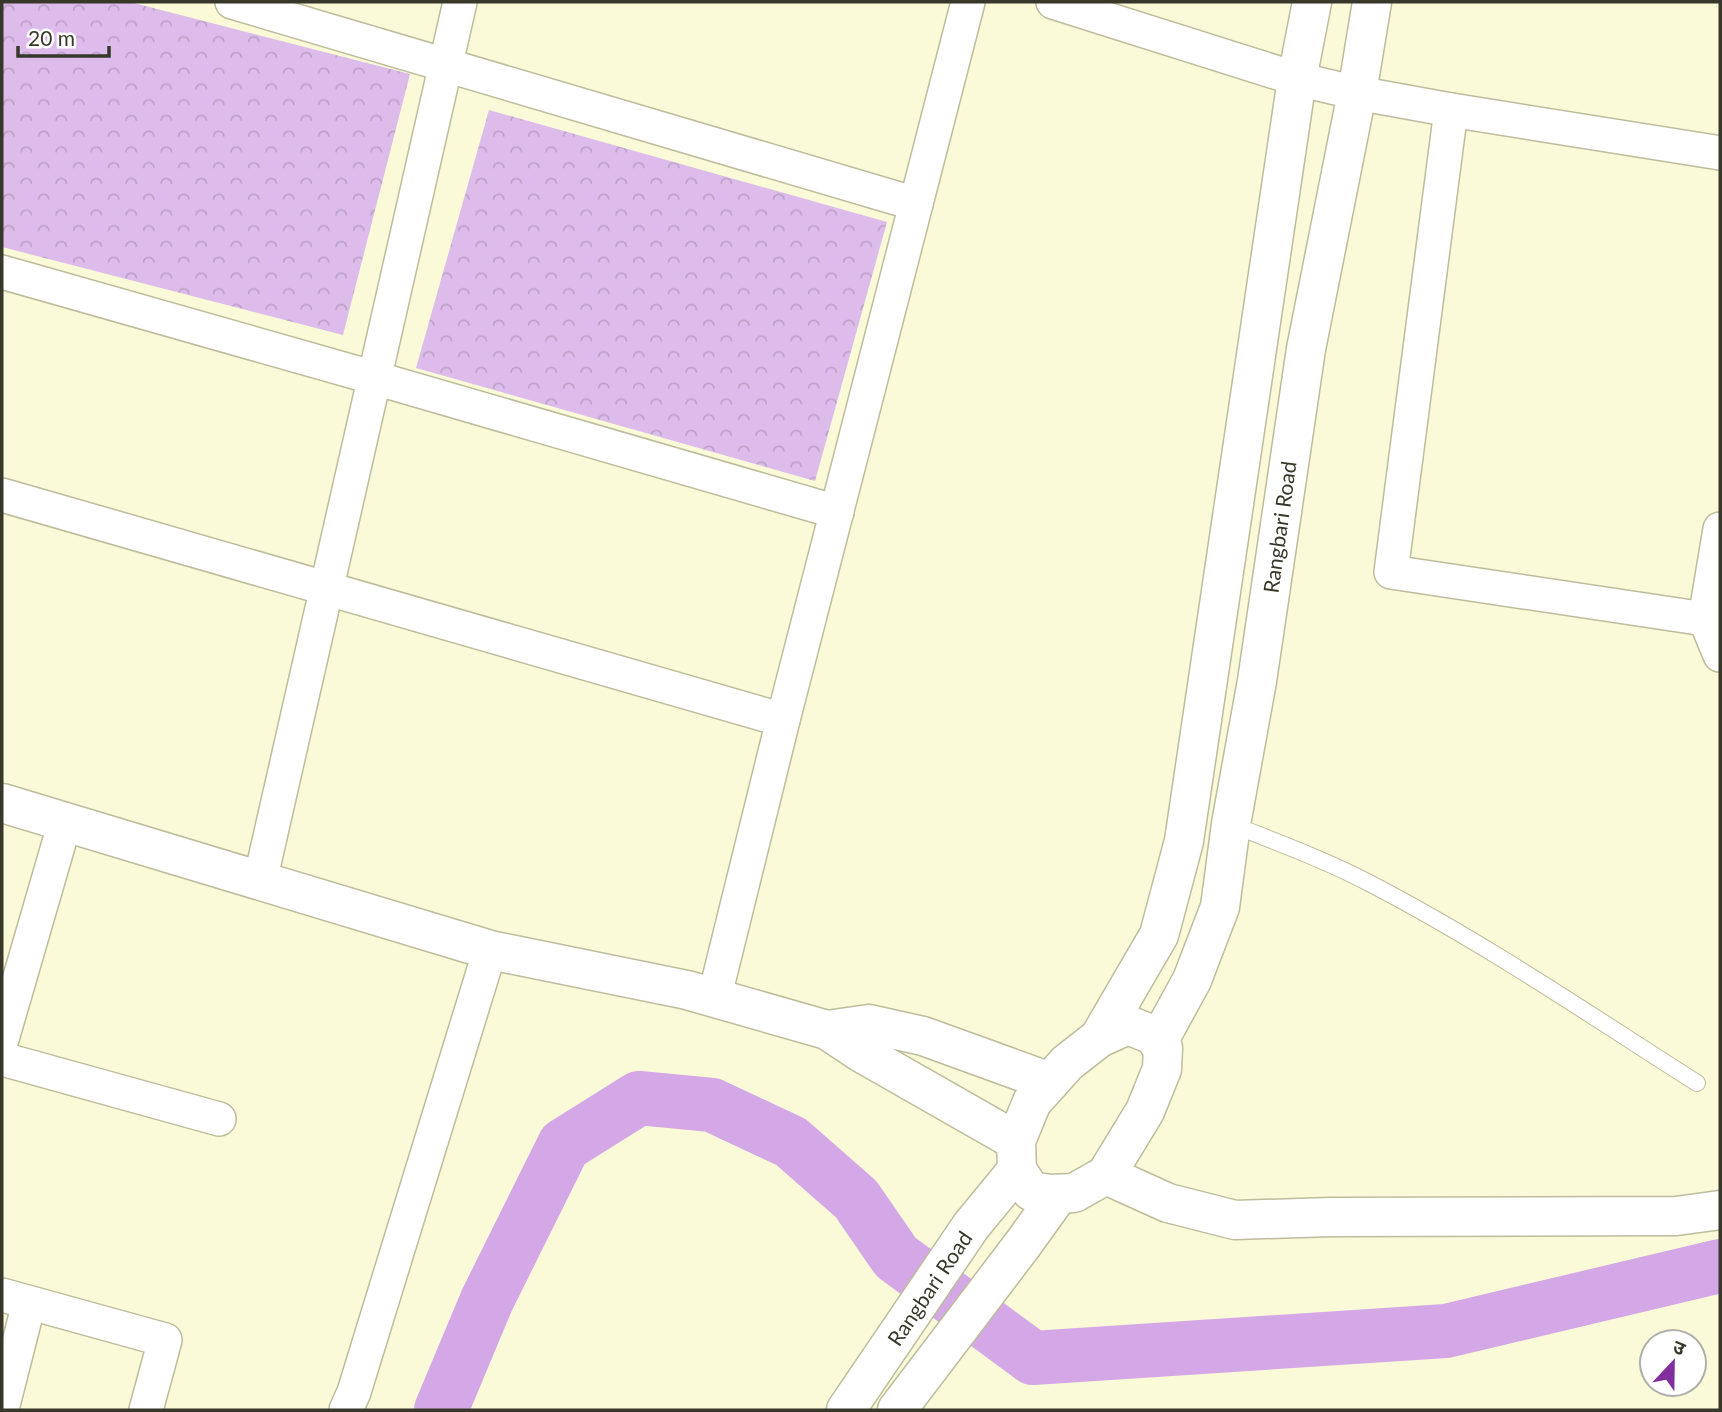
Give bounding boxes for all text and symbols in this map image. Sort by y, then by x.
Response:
scale bar [18,14,108,58]
text: 20 m [28,25,75,50]
street label: Rangbari Road [1257,459,1301,595]
street label: Rangbari Road [881,1226,977,1350]
north arrow [1638,1328,1708,1398]
text: उ [1670,1334,1690,1360]

